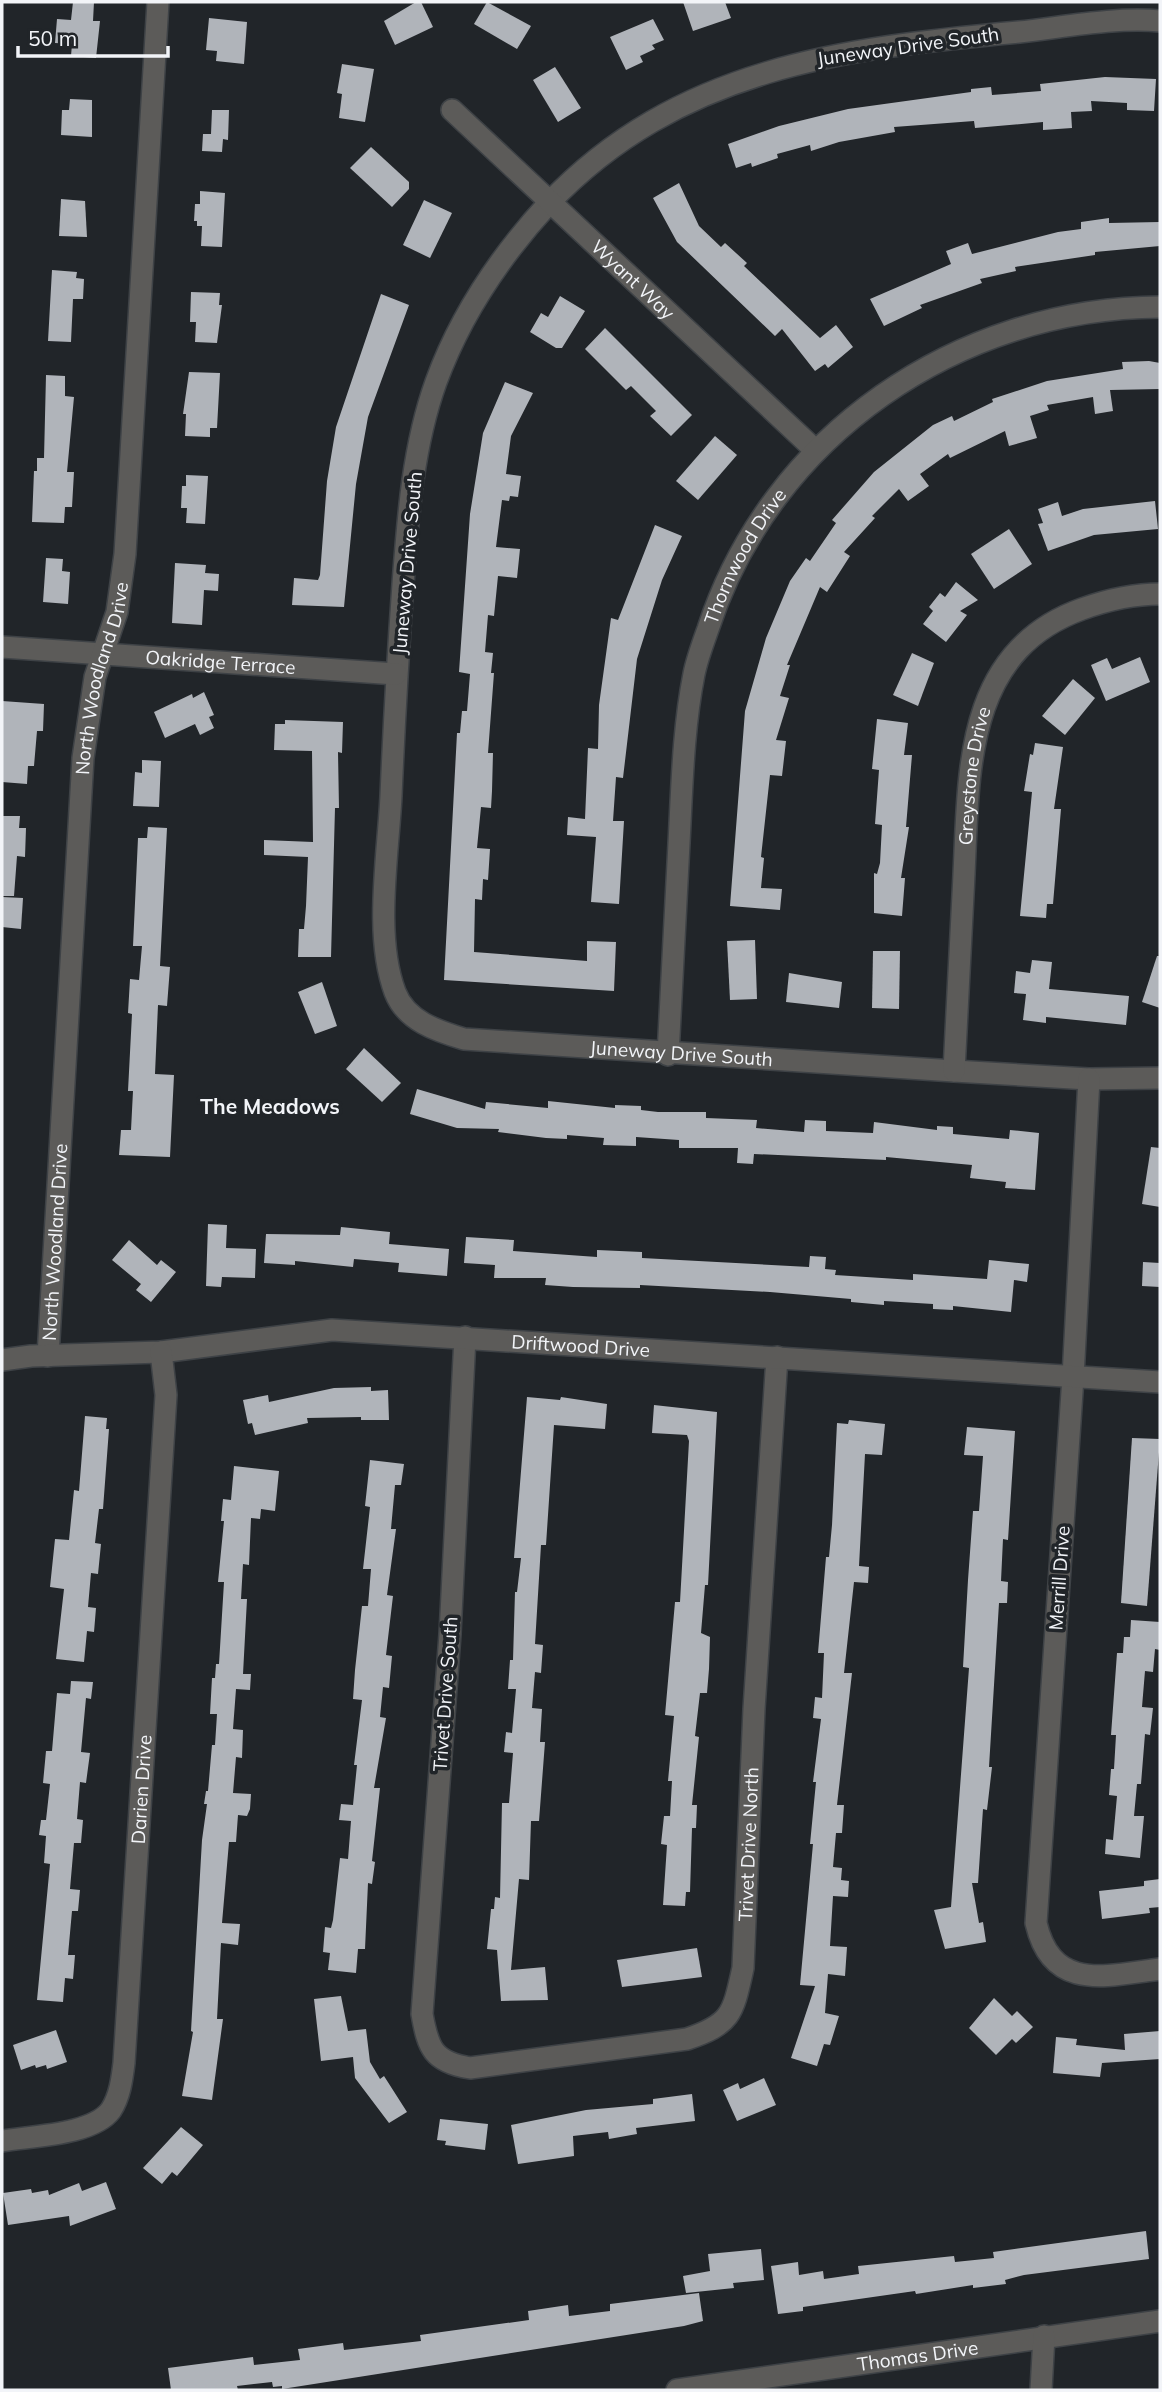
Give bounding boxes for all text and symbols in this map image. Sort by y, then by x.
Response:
scale bar [18,14,168,58]
street label: Juneway Drive South [815,21,1001,71]
text: 50 m [28,25,77,51]
street label: Wyant Way [586,234,680,325]
street label: Juneway Drive South [387,471,427,655]
street label: Thornwood Drive [698,483,791,627]
street label: North Woodland Drive [70,580,133,776]
street label: Oakridge Terrace [145,645,296,679]
street label: Greystone Drive [953,703,996,846]
street label: Juneway Drive South [589,1035,774,1071]
district label: The Meadows [200,1093,340,1119]
street label: North Woodland Drive [37,1143,72,1342]
street label: Driftwood Drive [511,1329,651,1362]
street label: Merrill Drive [1043,1525,1075,1631]
street label: Trivet Drive South [428,1616,462,1772]
street label: Darien Drive [126,1734,157,1845]
street label: Trivet Drive North [733,1767,764,1922]
street label: Thomas Drive [856,2335,980,2376]

